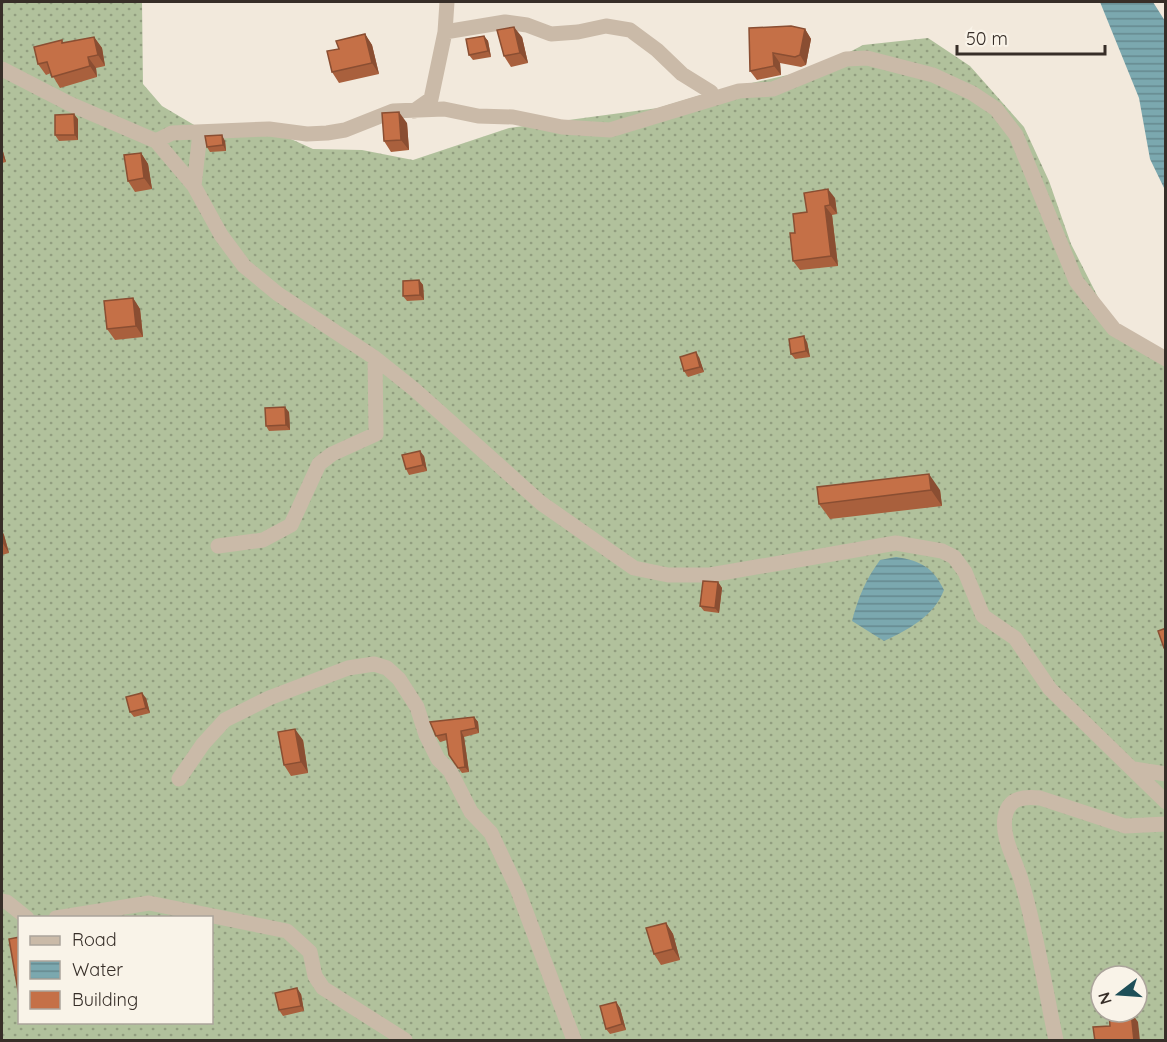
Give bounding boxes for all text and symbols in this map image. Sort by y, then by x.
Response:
scale bar [957,18,1106,56]
text: 50 m [966,27,1008,50]
legend [18,916,213,1024]
text: Road [72,928,117,951]
text: Water [72,958,123,981]
north arrow [1089,964,1149,1024]
text: Building [72,988,138,1011]
text: N [1093,990,1116,1007]

